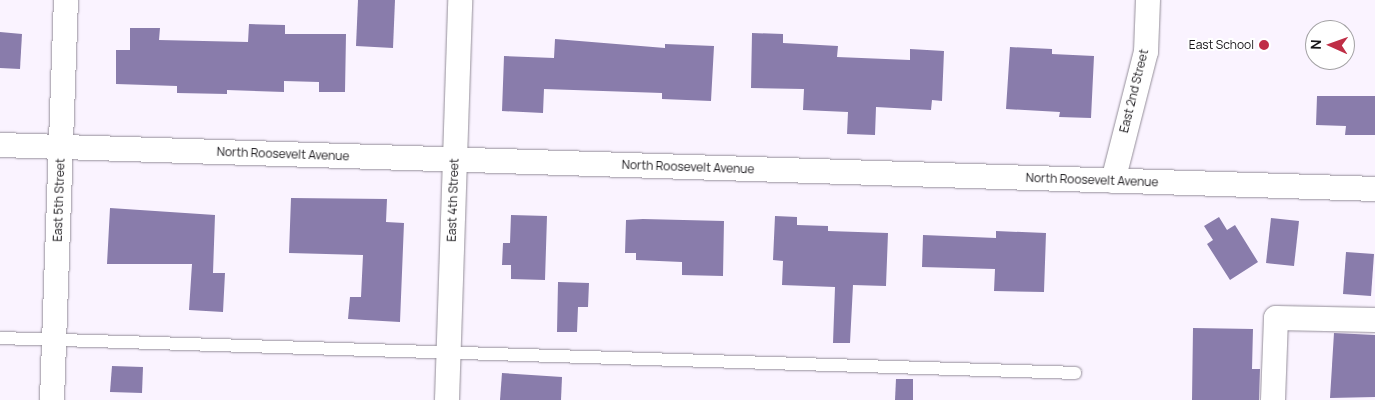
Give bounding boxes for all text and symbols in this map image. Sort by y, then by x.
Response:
north arrow [1305,20,1355,70]
place label: East School [1189,38,1254,52]
marker: East School [1258,39,1270,51]
text: N [1306,39,1325,50]
street label: East 2nd Street [1117,48,1151,134]
street label: North Roosevelt Avenue [216,144,350,164]
street label: North Roosevelt Avenue [621,157,755,177]
street label: East 5th Street [50,158,68,242]
street label: East 4th Street [444,158,462,242]
street label: North Roosevelt Avenue [1025,170,1159,190]

